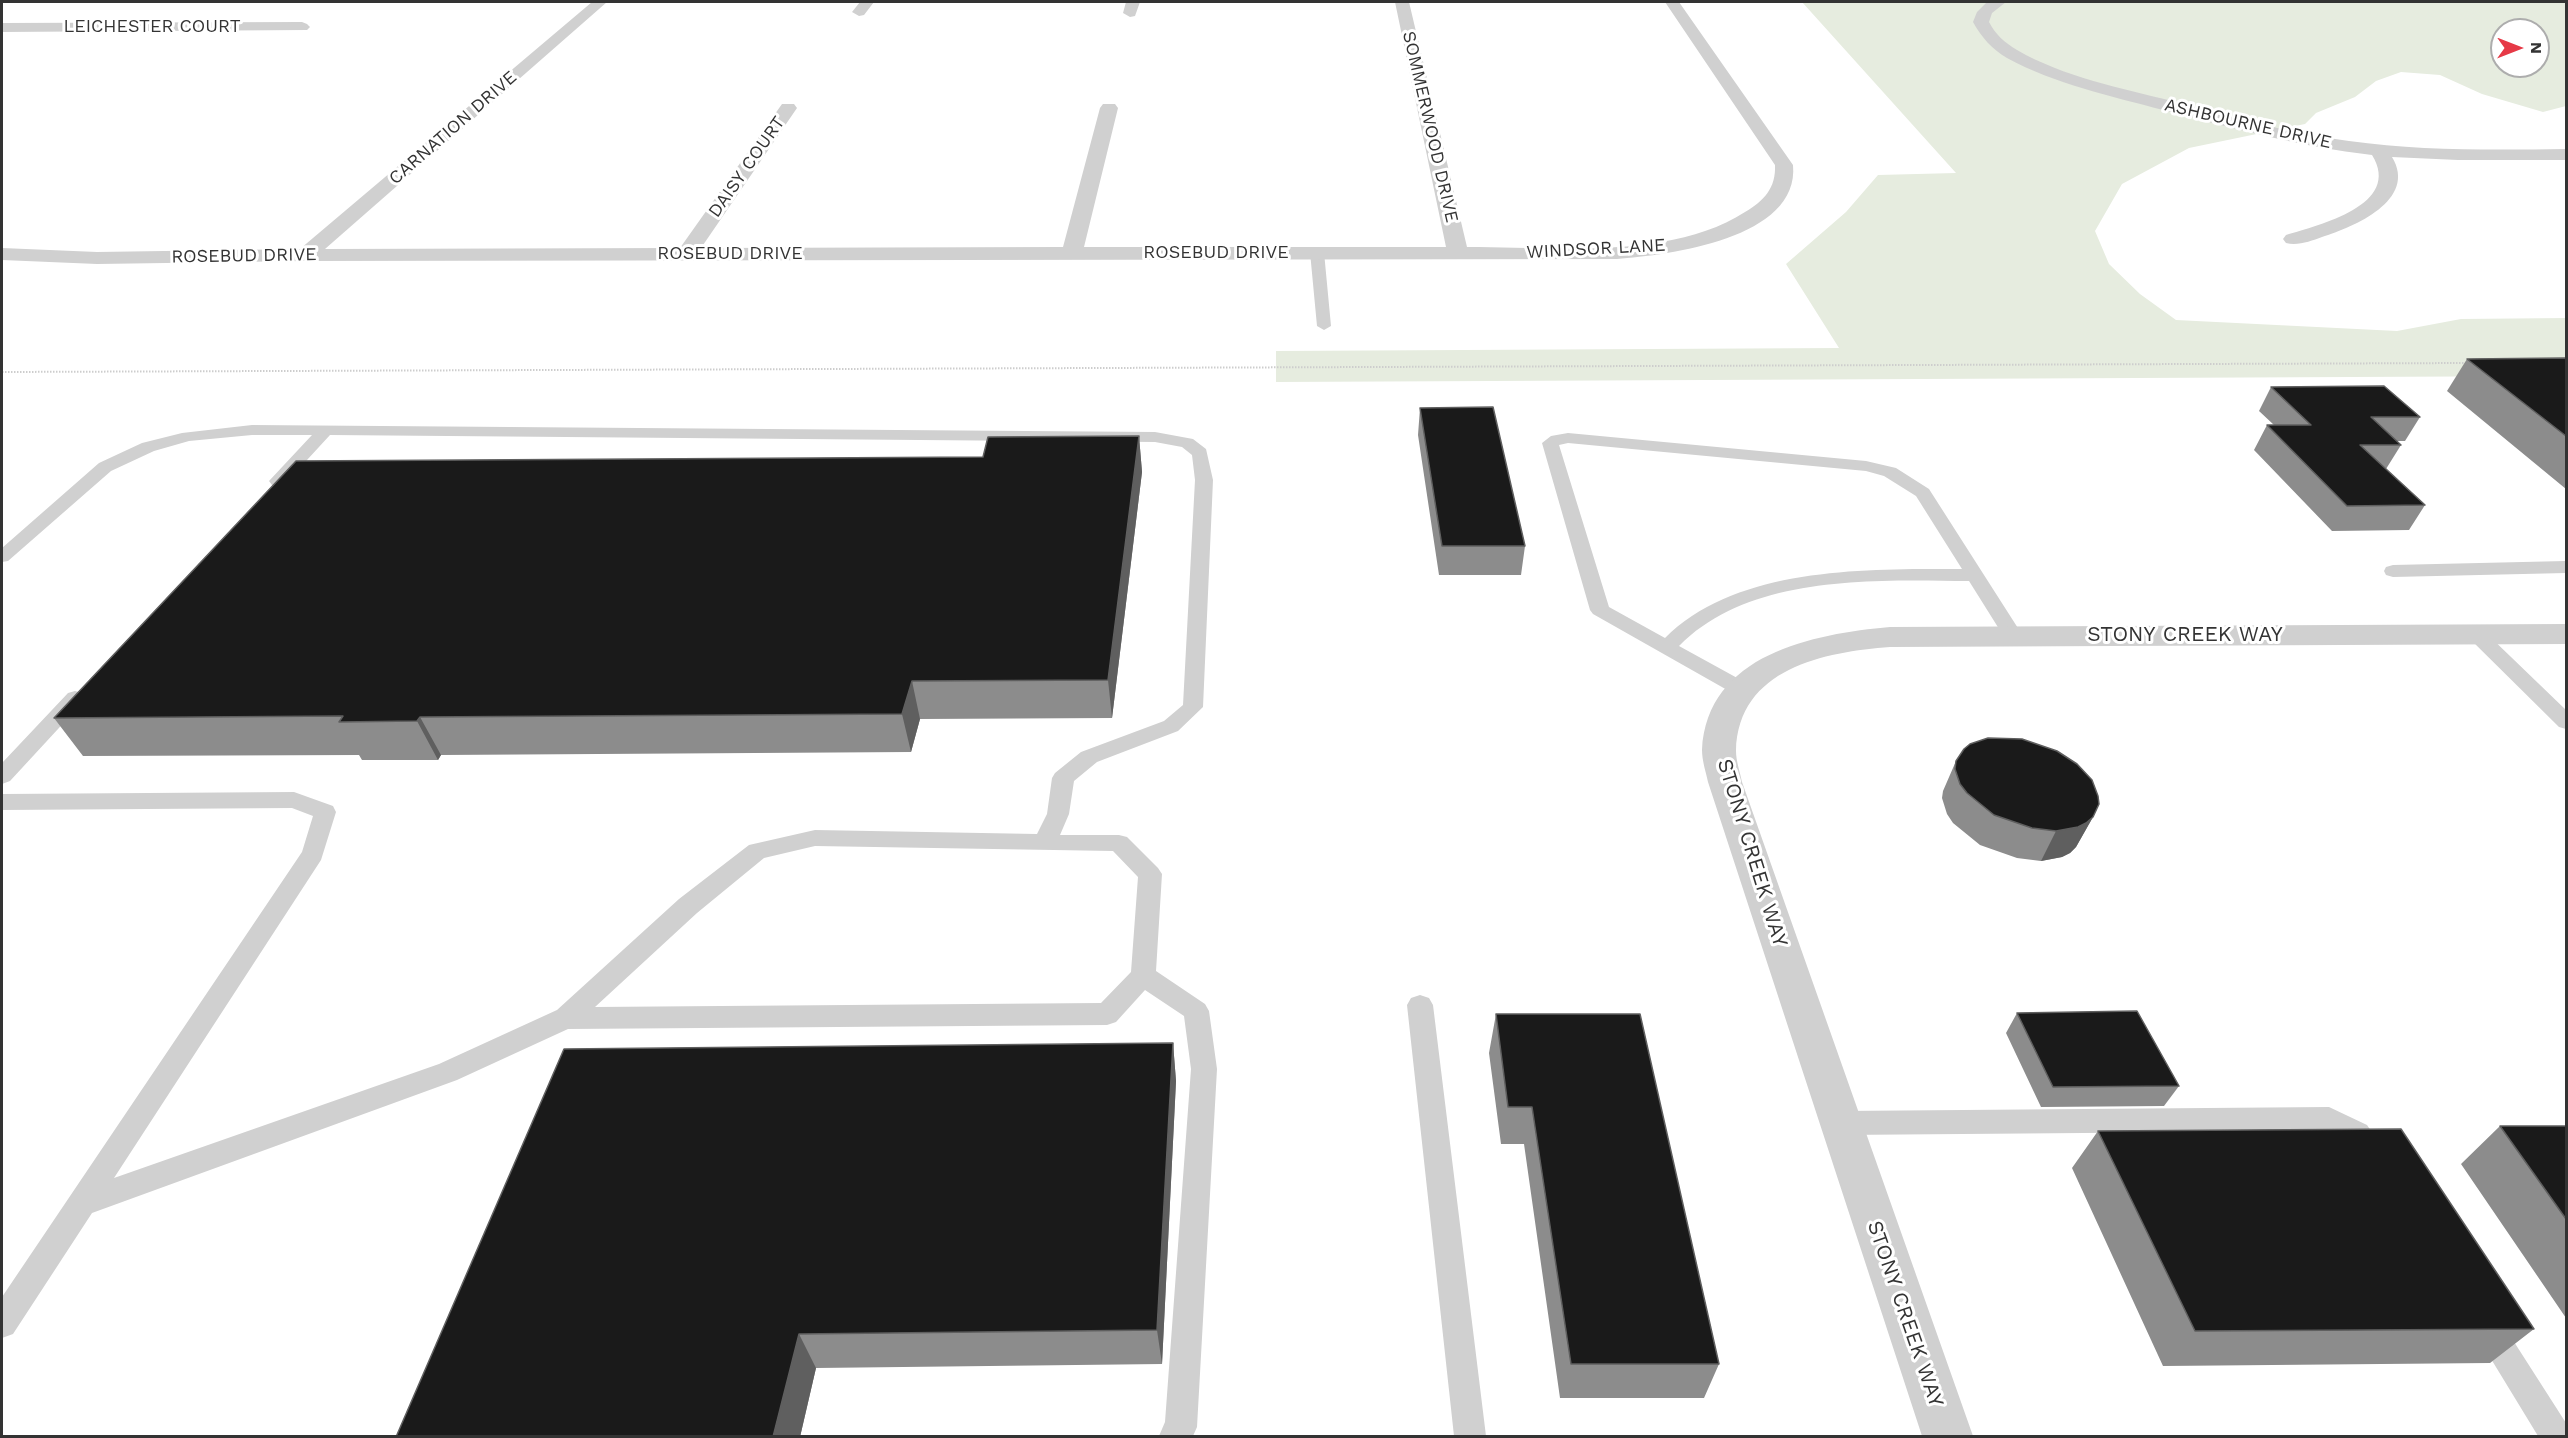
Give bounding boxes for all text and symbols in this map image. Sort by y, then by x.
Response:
street label: LEICHESTER COURT [63,16,241,38]
north arrow [2490,18,2550,78]
street label: SOMMERWOOD DRIVE [1397,29,1463,225]
text: N [2527,42,2546,54]
street label: CARNATION DRIVE [385,67,521,189]
street label: ASHBOURNE DRIVE [2162,94,2334,154]
street label: DAISY COURT [704,112,790,222]
street label: WINDSOR LANE [1526,235,1666,263]
street label: ROSEBUD DRIVE [1143,242,1289,264]
street label: ROSEBUD DRIVE [657,243,803,265]
street label: ROSEBUD DRIVE [171,244,317,268]
street label: STONY CREEK WAY [2087,622,2283,648]
street label: STONY CREEK WAY [1711,756,1793,950]
street label: STONY CREEK WAY [1861,1218,1949,1410]

